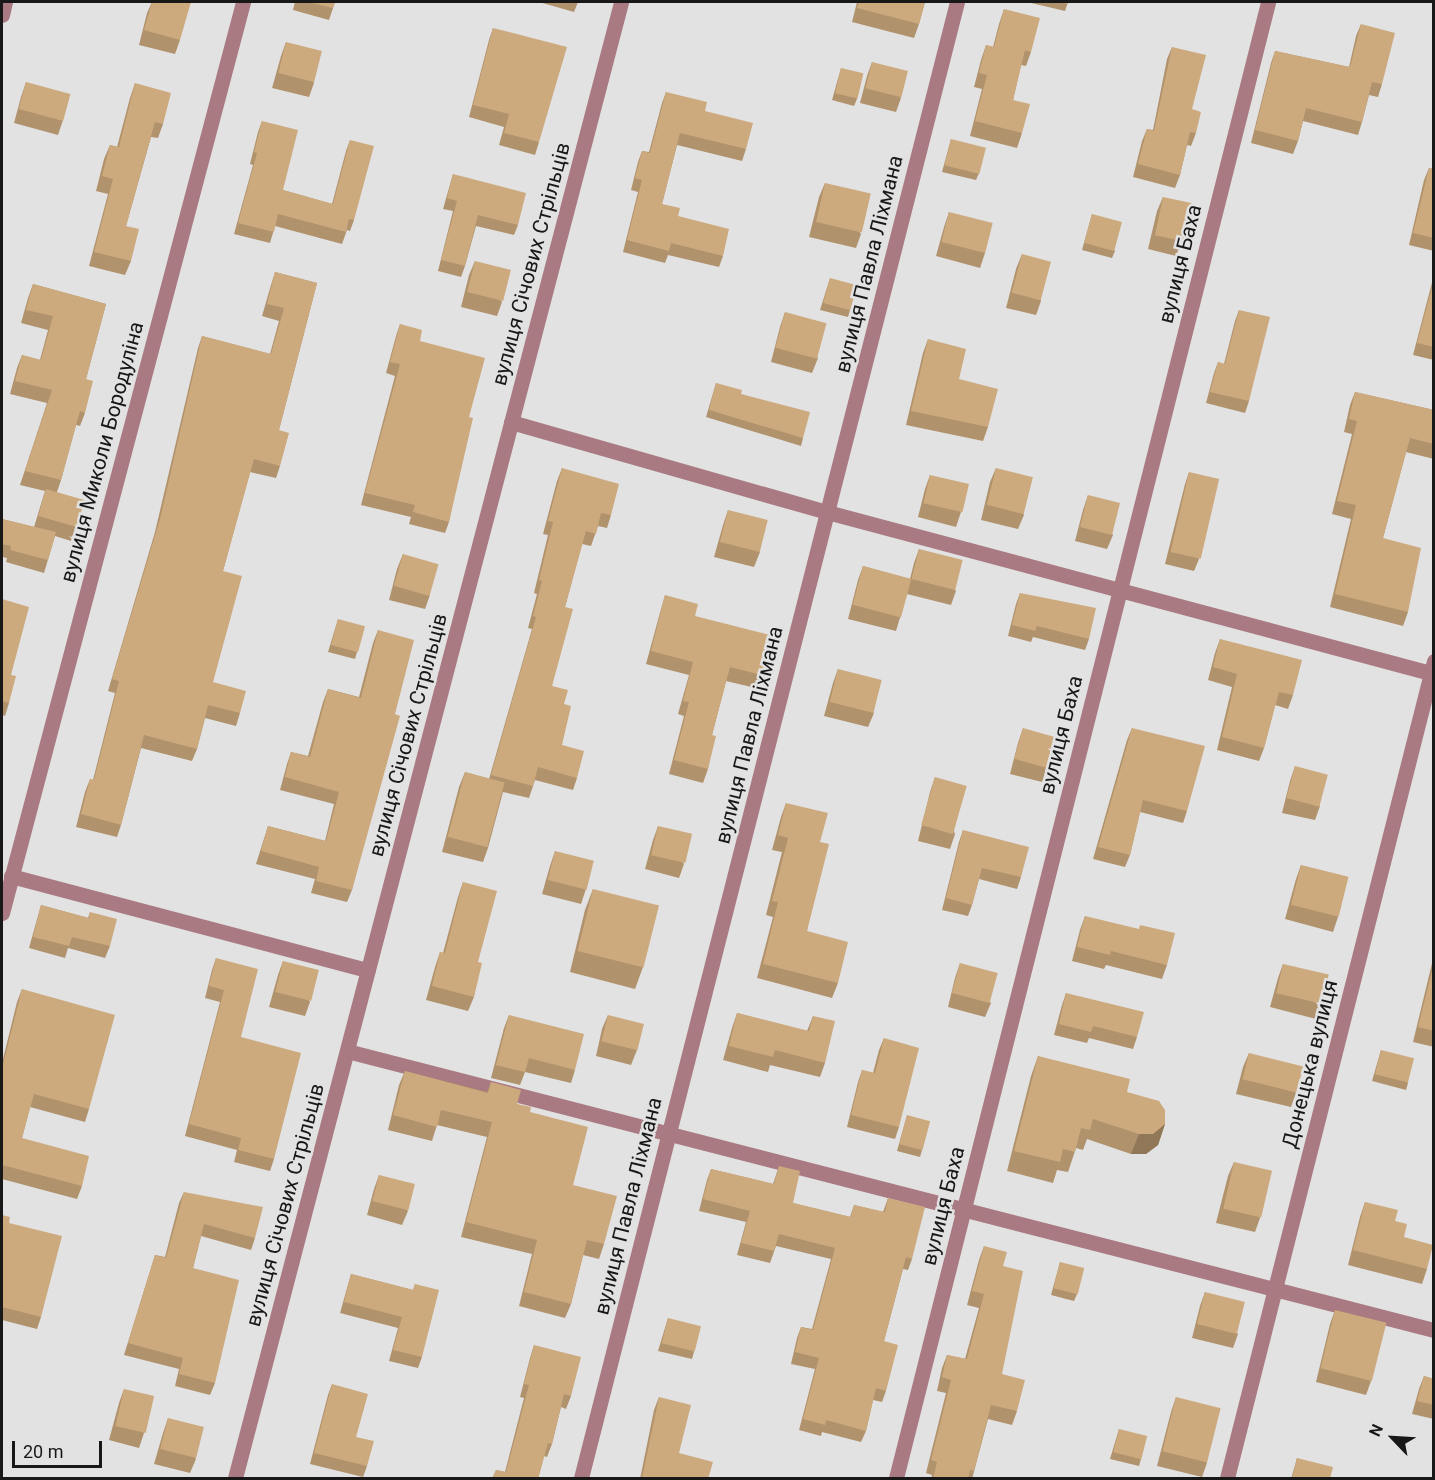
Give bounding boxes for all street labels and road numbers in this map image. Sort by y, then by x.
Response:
street label: вулиця Січових Стрільців [486,140,576,388]
street label: вулиця Павла Ліхмана [830,153,908,375]
street label: вулиця Баха [1153,202,1207,326]
street label: вулиця Миколи Бородуліна [55,319,149,585]
street label: вулиця Січових Стрільців [363,611,453,859]
street label: вулиця Павла Ліхмана [710,624,788,846]
street label: вулиця Баха [1034,673,1088,797]
street label: Донецька вулиця [1277,977,1343,1151]
street label: вулиця Січових Стрільців [240,1081,330,1329]
street label: вулиця Павла Ліхмана [589,1095,667,1317]
street label: вулиця Баха [916,1144,970,1268]

